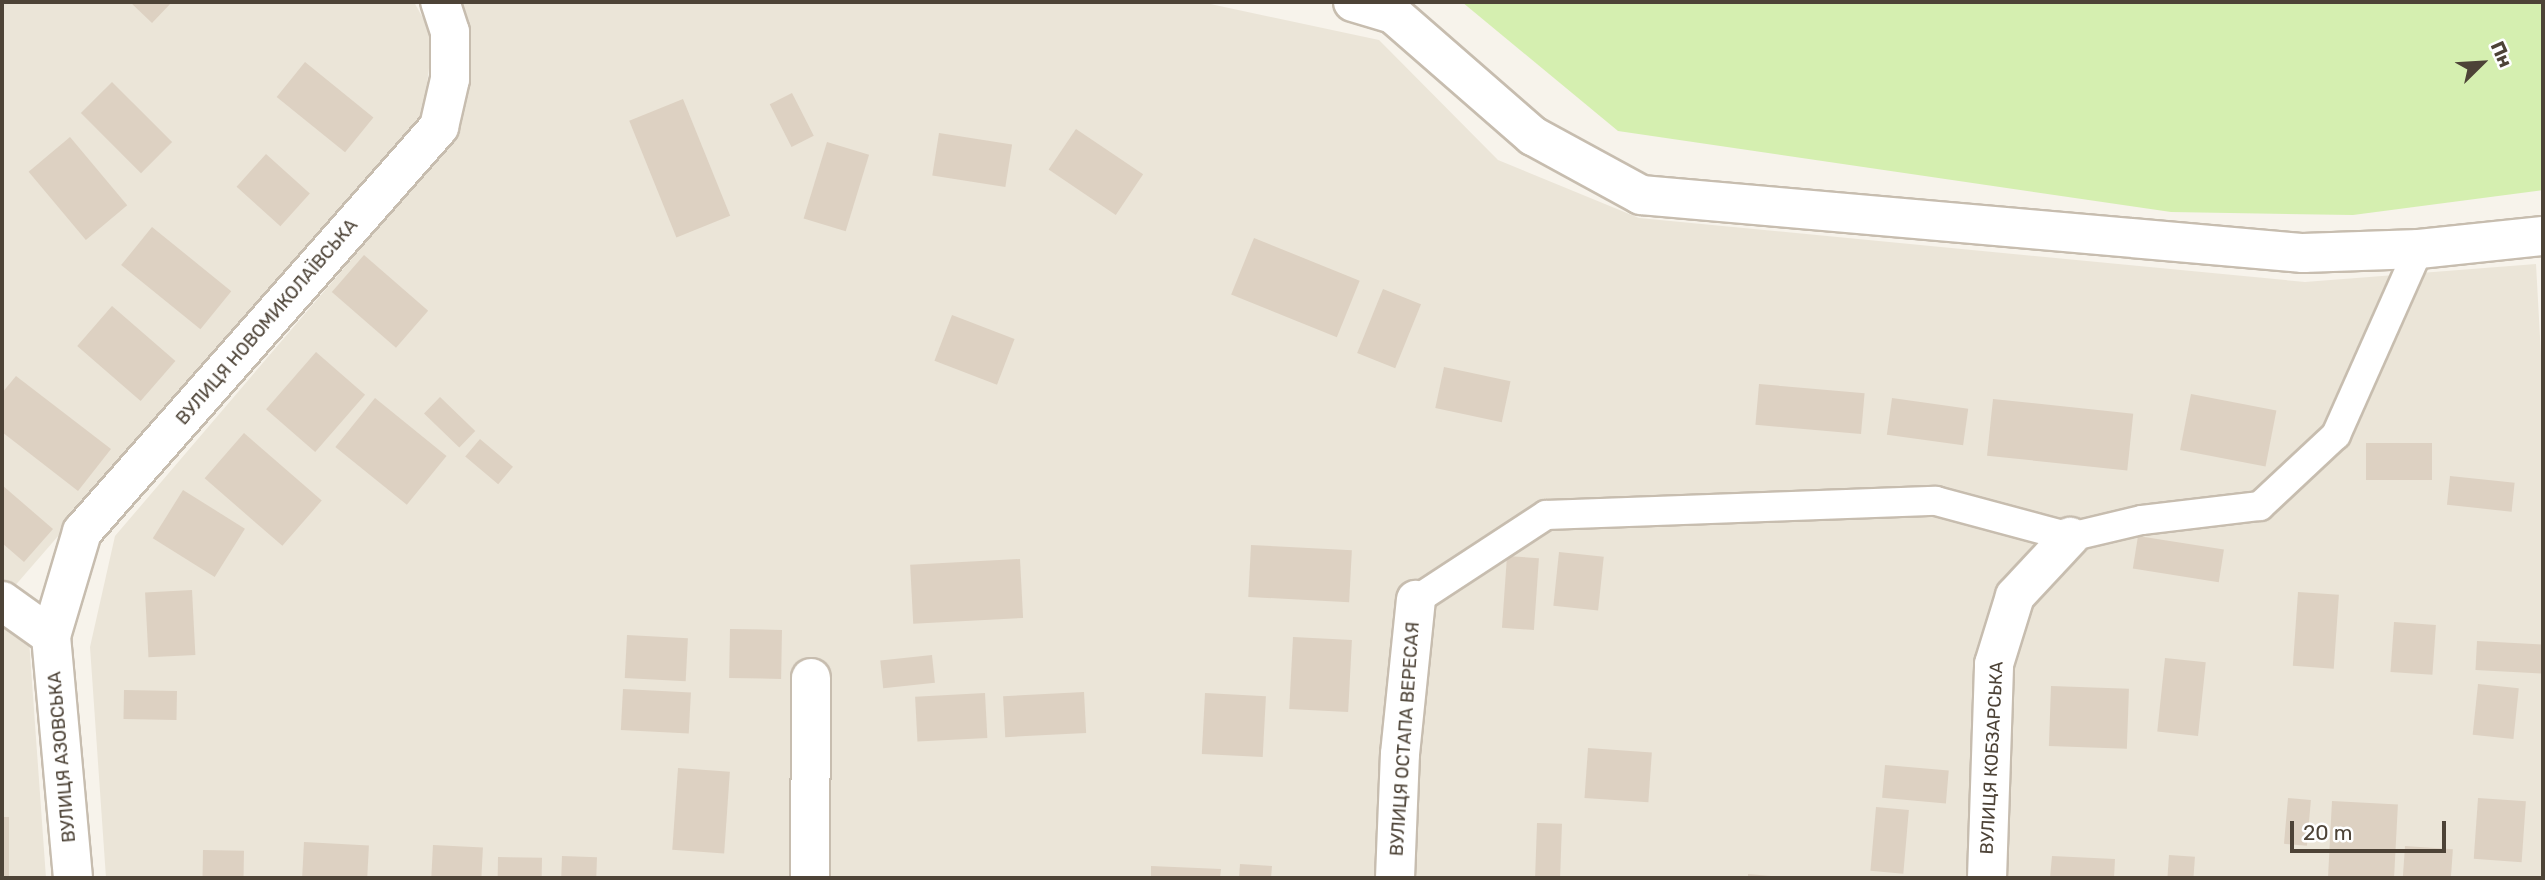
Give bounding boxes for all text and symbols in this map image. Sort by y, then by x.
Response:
north arrow [2447,28,2517,98]
text: Пн [2486,38,2517,71]
street label: ВУЛИЦЯ НОВОМИКОЛАЇВСЬКА [172,215,362,429]
street label: ВУЛИЦЯ ОСТАПА ВЕРЕСАЯ [1386,621,1424,857]
street label: ВУЛИЦЯ КОБЗАРСЬКА [1976,661,2008,855]
street label: ВУЛИЦЯ АЗОВСЬКА [44,671,80,843]
scale bar [2293,806,2449,850]
text: 20 m [2303,820,2352,845]

